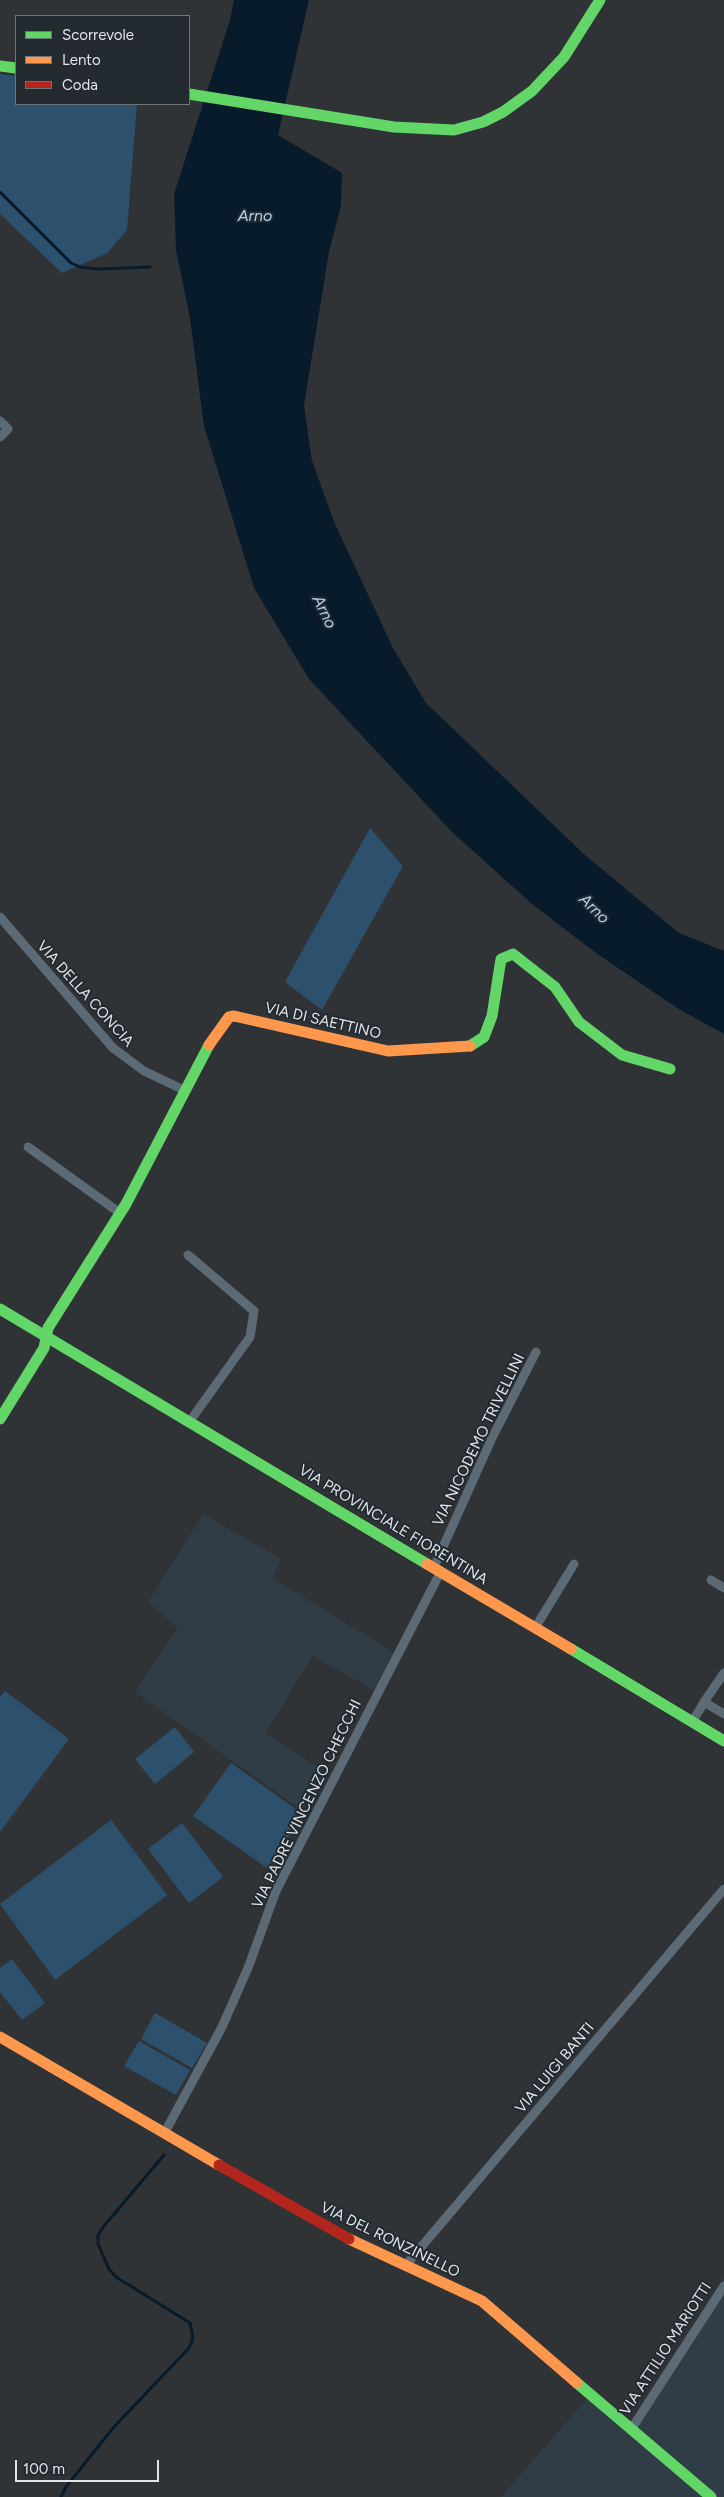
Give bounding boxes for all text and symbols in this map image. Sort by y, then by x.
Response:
legend [15,15,190,105]
text: Scorrevole [62,26,134,44]
text: Lento [62,51,101,69]
text: Coda [62,76,98,94]
water label: Arno [238,206,272,226]
water label: Arno [308,592,340,632]
water label: Arno [575,890,613,928]
street label: VIA DELLA CONCIA [33,937,137,1051]
street label: VIA DI SAETTINO [263,999,383,1043]
street label: VIA NICODEMO TRIVELLINI [429,1351,529,1529]
street label: VIA PROVINCIALE FIORENTINA [295,1461,491,1589]
street label: VIA PADRE VINCENZO CHECCHI [249,1697,365,1911]
street label: VIA LUIGI BANTI [512,2019,598,2117]
street label: VIA DEL RONZINELLO [317,2198,463,2282]
street label: VIA ATTILIO MARIOTTI [616,2279,716,2419]
scale bar [18,2450,161,2482]
text: 100 m [23,2460,65,2478]

